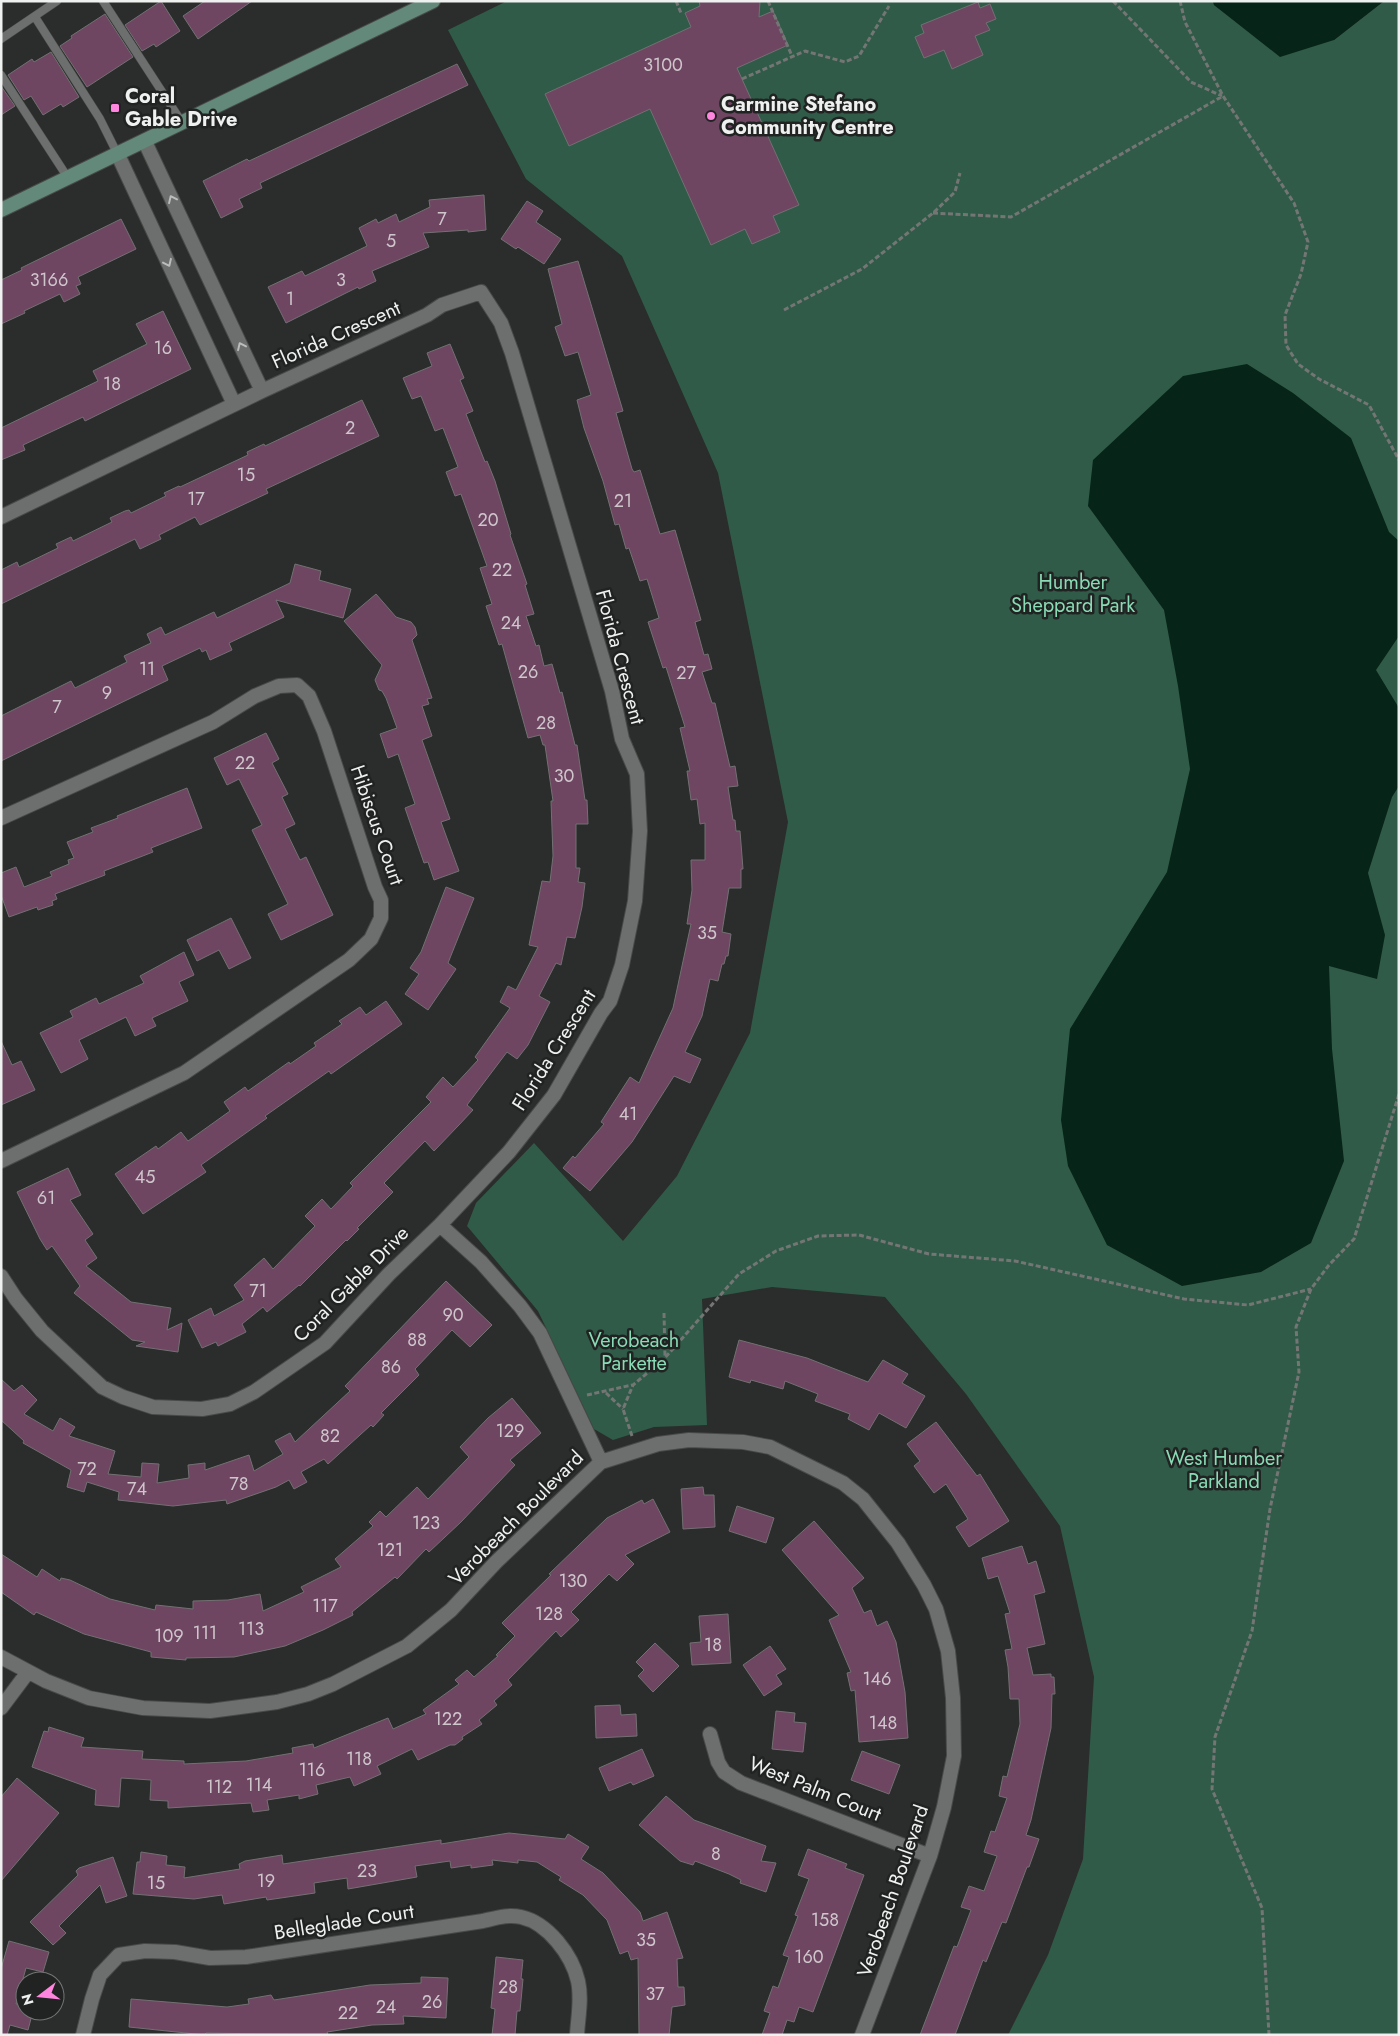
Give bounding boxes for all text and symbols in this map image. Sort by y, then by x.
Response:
house number: 3100 [643,52,683,78]
place label: Coral Gable Drive [125,82,237,134]
place label: Carmine Stefano Community Centre [721,90,894,142]
marker: Coral Gable Drive [109,102,121,114]
marker: Carmine Stefano Community Centre [705,110,717,122]
one-way arrow [168,195,178,204]
house number: 7 [437,206,447,232]
house number: 5 [386,228,396,254]
one-way arrow [162,258,172,267]
house number: 3166 [30,267,68,293]
house number: 3 [336,267,346,293]
house number: 1 [286,286,294,312]
street label: Florida Crescent [267,294,405,376]
house number: 16 [154,335,172,361]
one-way arrow [237,343,247,352]
house number: 18 [103,371,121,397]
house number: 2 [345,415,355,441]
house number: 15 [237,462,255,488]
house number: 17 [187,486,205,512]
house number: 21 [614,488,632,514]
house number: 20 [477,507,499,533]
house number: 22 [492,557,512,583]
park label: Humber Sheppard Park [1011,568,1135,620]
street label: Florida Crescent [588,586,652,728]
house number: 24 [501,610,521,636]
house number: 11 [139,656,155,682]
house number: 26 [518,659,538,685]
house number: 27 [676,660,696,686]
house number: 9 [102,680,112,706]
house number: 7 [52,694,62,720]
house number: 28 [536,710,556,736]
house number: 22 [235,750,255,776]
street label: Hibiscus Court [343,761,411,889]
house number: 30 [554,763,575,789]
house number: 35 [697,920,717,946]
street label: Florida Crescent [505,983,603,1116]
house number: 41 [619,1101,637,1127]
house number: 45 [135,1164,155,1190]
house number: 61 [37,1185,55,1211]
street label: Coral Gable Drive [286,1219,416,1349]
house number: 71 [249,1278,267,1304]
house number: 90 [442,1302,464,1328]
park label: Verobeach Parkette [589,1326,679,1378]
house number: 88 [407,1327,427,1353]
house number: 86 [381,1354,401,1380]
house number: 129 [496,1418,524,1444]
house number: 82 [320,1423,340,1449]
street label: Verobeach Boulevard [442,1444,590,1592]
park label: West Humber Parkland [1166,1444,1282,1496]
house number: 72 [77,1456,97,1482]
house number: 78 [229,1471,249,1497]
house number: 74 [127,1476,147,1502]
house number: 123 [412,1510,440,1536]
house number: 121 [377,1537,403,1563]
house number: 130 [559,1568,588,1594]
house number: 117 [312,1593,338,1619]
house number: 128 [535,1601,563,1627]
house number: 113 [238,1616,264,1642]
house number: 111 [193,1620,217,1646]
house number: 109 [154,1623,184,1649]
house number: 18 [704,1632,722,1658]
house number: 146 [863,1666,891,1692]
house number: 122 [434,1706,462,1732]
house number: 148 [869,1710,897,1736]
house number: 118 [346,1746,372,1772]
street label: West Palm Court [745,1749,886,1829]
house number: 116 [299,1757,325,1783]
house number: 114 [246,1772,272,1798]
house number: 112 [206,1774,232,1800]
street label: Verobeach Boulevard [850,1801,936,1981]
house number: 8 [711,1841,721,1867]
house number: 23 [357,1858,377,1884]
house number: 19 [257,1868,275,1894]
house number: 15 [147,1870,165,1896]
street label: Belleglade Court [272,1897,416,1947]
house number: 158 [811,1907,839,1933]
house number: 35 [636,1927,656,1953]
house number: 160 [794,1944,824,1970]
north arrow [15,1971,65,2021]
house number: 28 [498,1974,518,2000]
house number: 37 [645,1981,665,2007]
house number: 26 [422,1989,442,2015]
text: N [16,1991,39,2008]
house number: 24 [376,1994,396,2020]
house number: 22 [338,2000,358,2026]

